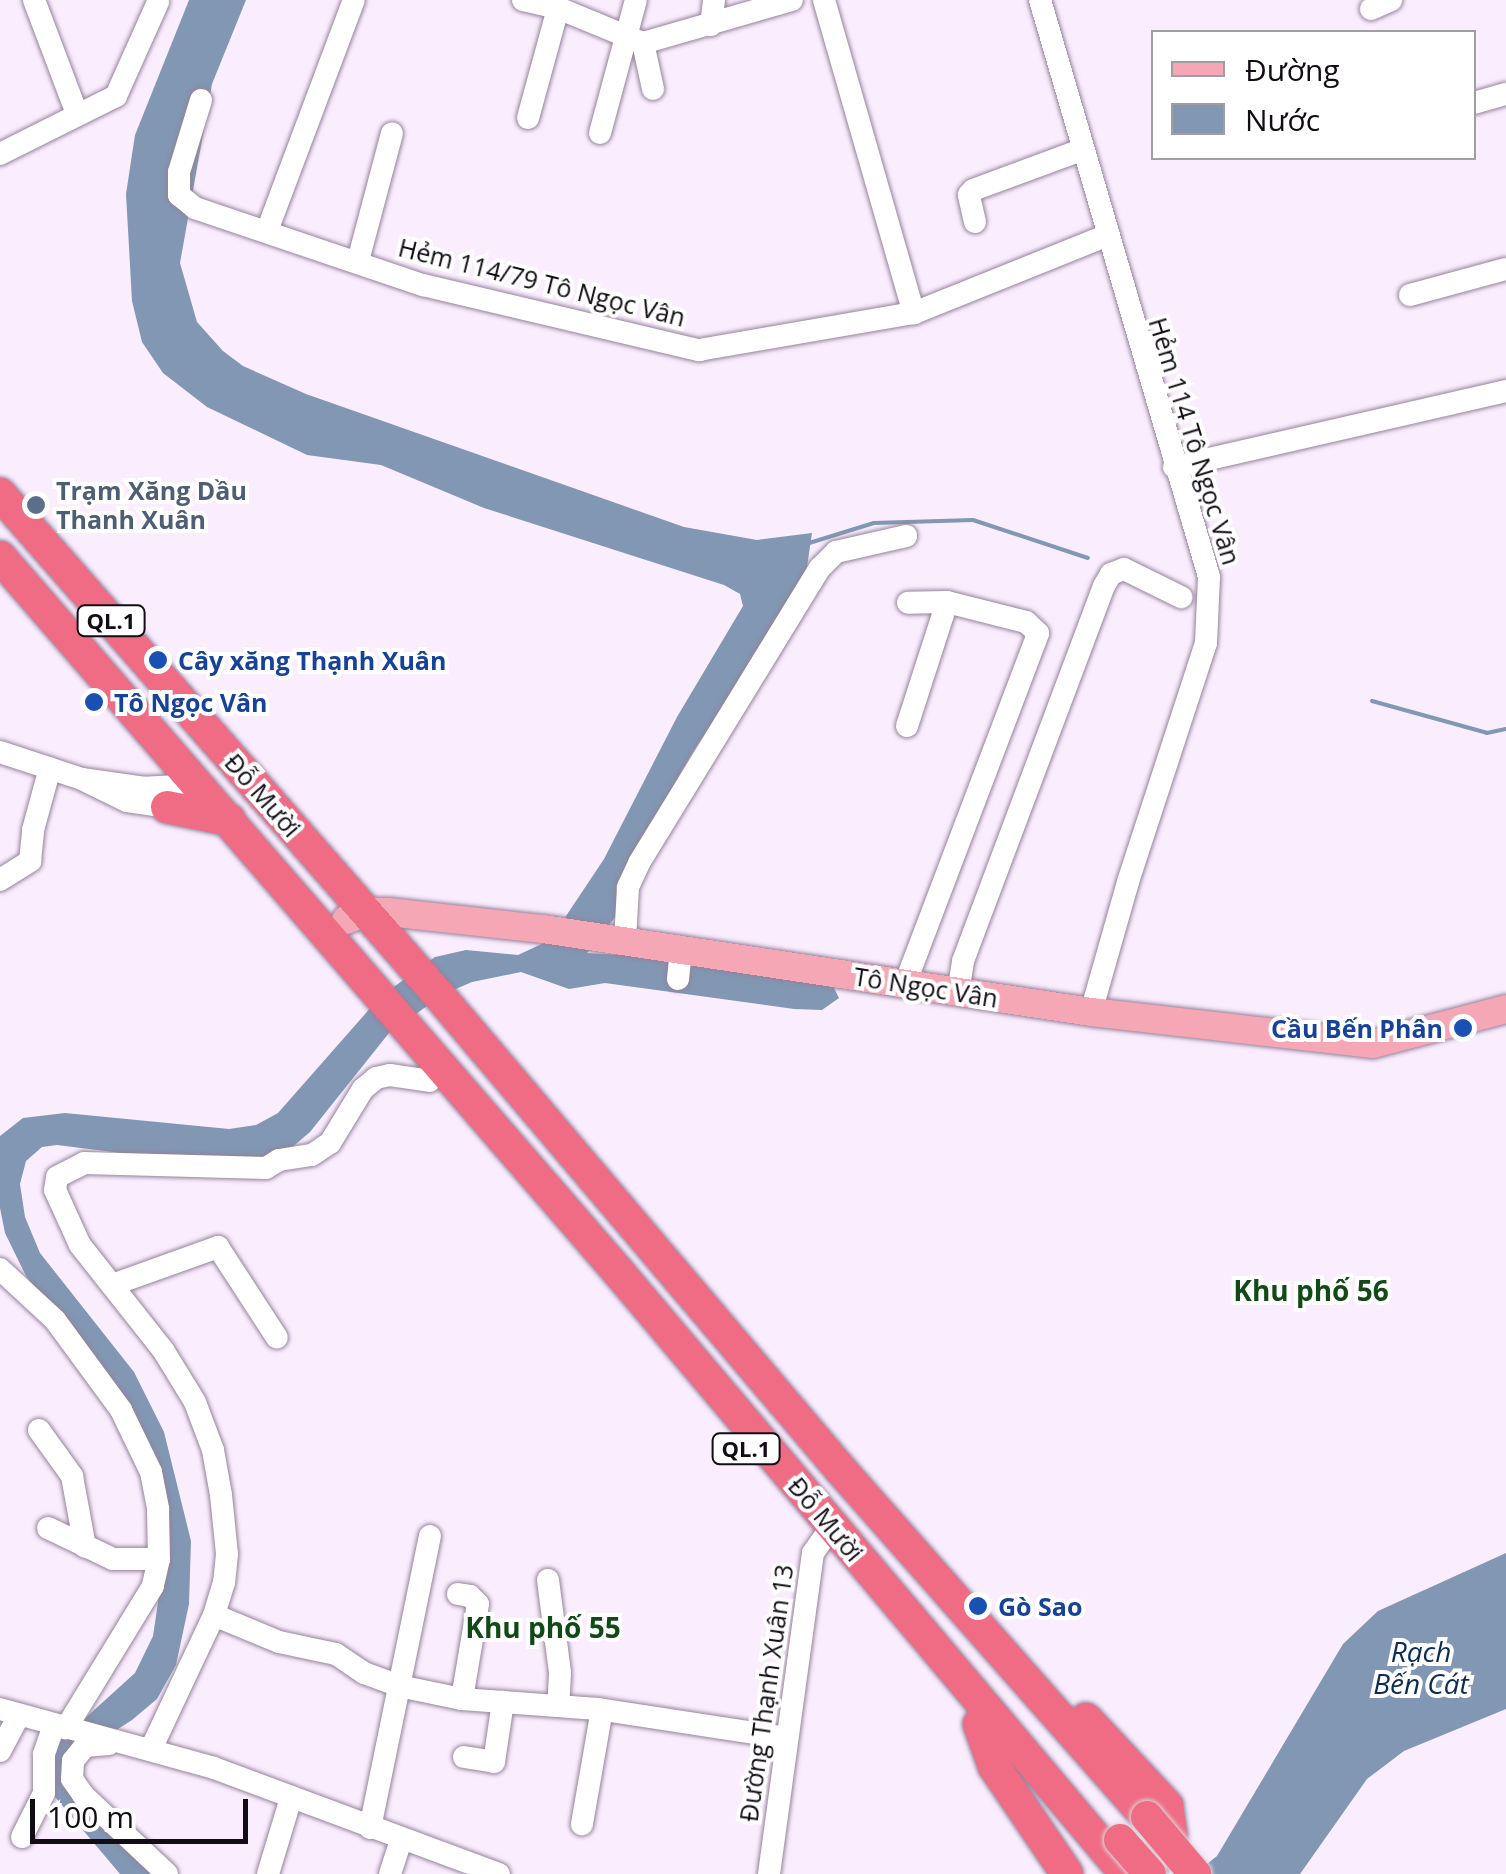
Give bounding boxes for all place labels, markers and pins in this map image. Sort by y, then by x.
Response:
place label: Trạm Xăng Dầu Thanh Xuân [56,476,247,535]
marker: Trạm Xăng Dầu Thanh Xuân [25,494,47,516]
place label: Cây xăng Thạnh Xuân [178,645,446,675]
marker: Cây xăng Thạnh Xuân [147,649,169,671]
place label: Tô Ngọc Vân [114,687,268,717]
marker: Tô Ngọc Vân [83,691,105,713]
place label: Cầu Bến Phân [1271,1013,1443,1043]
marker: Cầu Bến Phân [1452,1017,1474,1039]
place label: Gò Sao [998,1591,1082,1621]
marker: Gò Sao [967,1595,989,1617]

